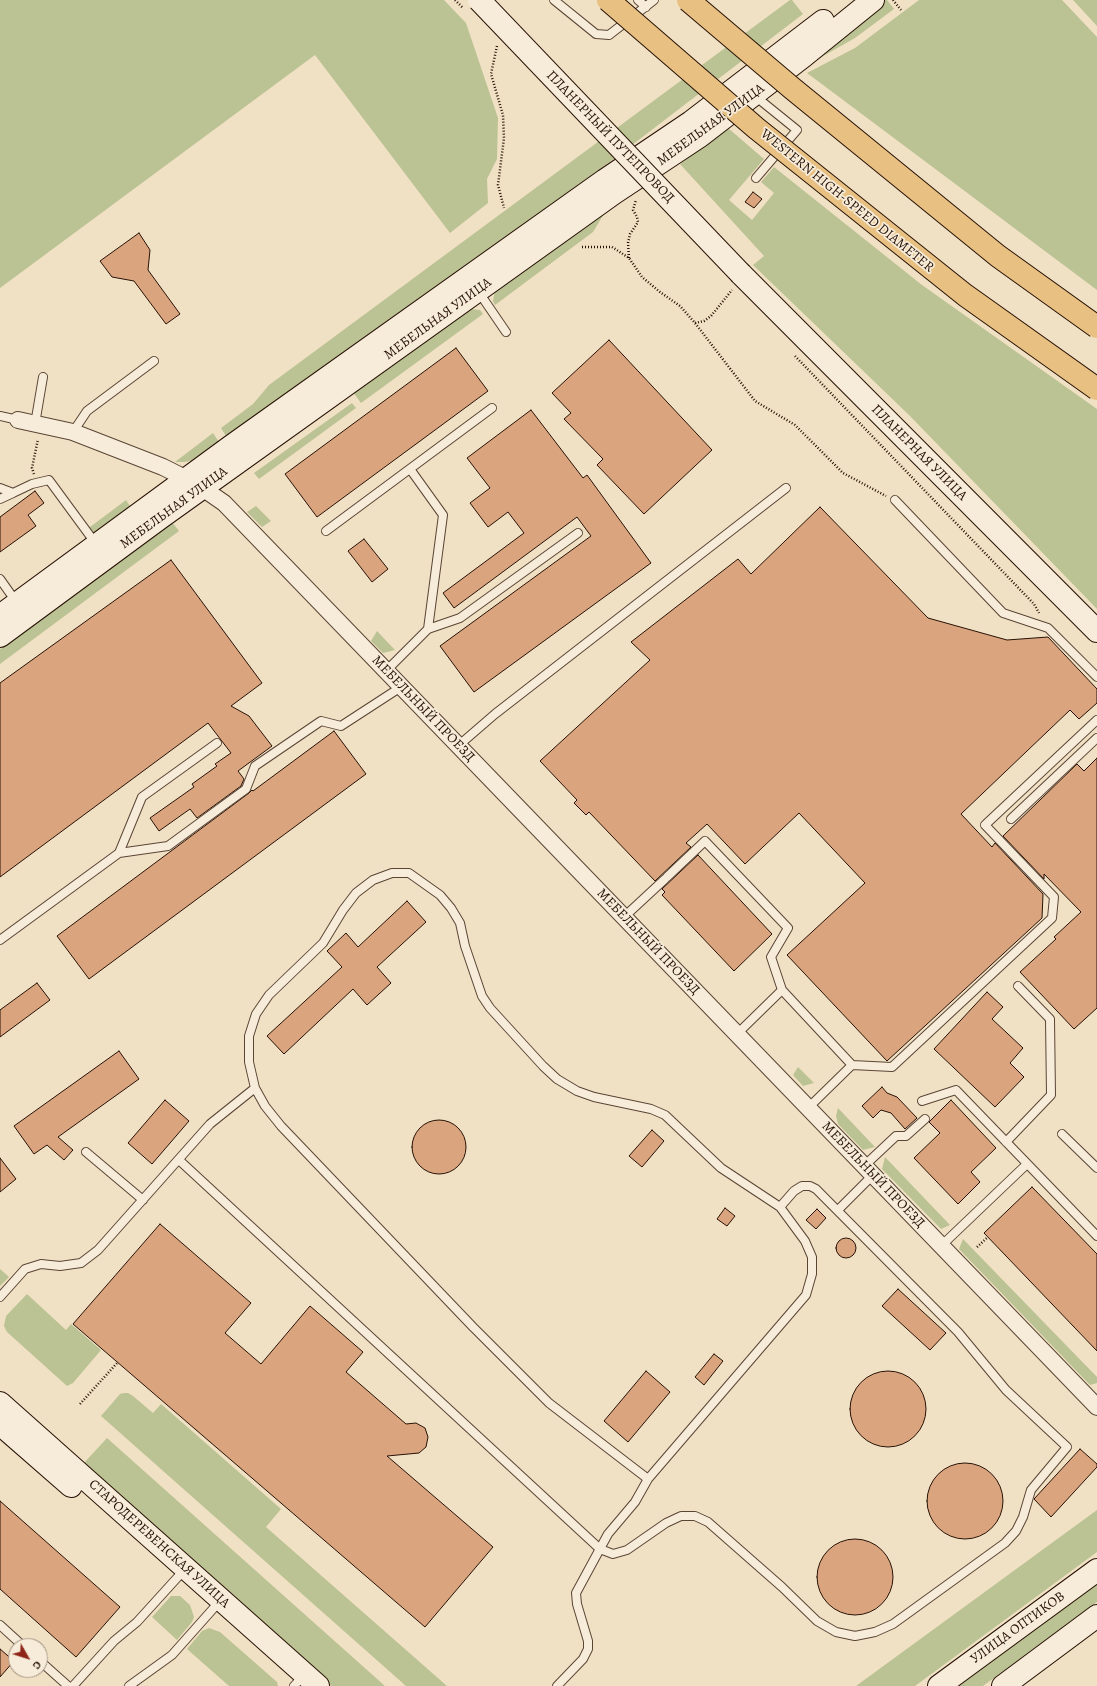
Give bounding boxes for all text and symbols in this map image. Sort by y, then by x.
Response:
street label: ПЛАНЕРНЫЙ ПУТЕПРОВОД [542,67,678,207]
street label: МЕБЕЛЬНАЯ УЛИЦА [654,80,768,170]
street label: WESTERN HIGH-SPEED DIAMETER [757,126,937,276]
street label: МЕБЕЛЬНАЯ УЛИЦА [381,274,495,364]
street label: ПЛАНЕРНАЯ УЛИЦА [867,401,971,505]
street label: МЕБЕЛЬНАЯ УЛИЦА [117,463,231,553]
street label: МЕБЕЛЬНЫЙ ПРОЕЗД [368,652,478,766]
street label: МЕБЕЛЬНЫЙ ПРОЕЗД [593,885,703,999]
street label: МЕБЕЛЬНЫЙ ПРОЕЗД [818,1118,928,1232]
street label: СТАРОДЕРЕВЕНСКАЯ УЛИЦА [85,1476,233,1612]
street label: УЛИЦА ОПТИКОВ [968,1588,1068,1668]
north arrow [8,1638,48,1678]
text: С [29,1658,45,1673]

